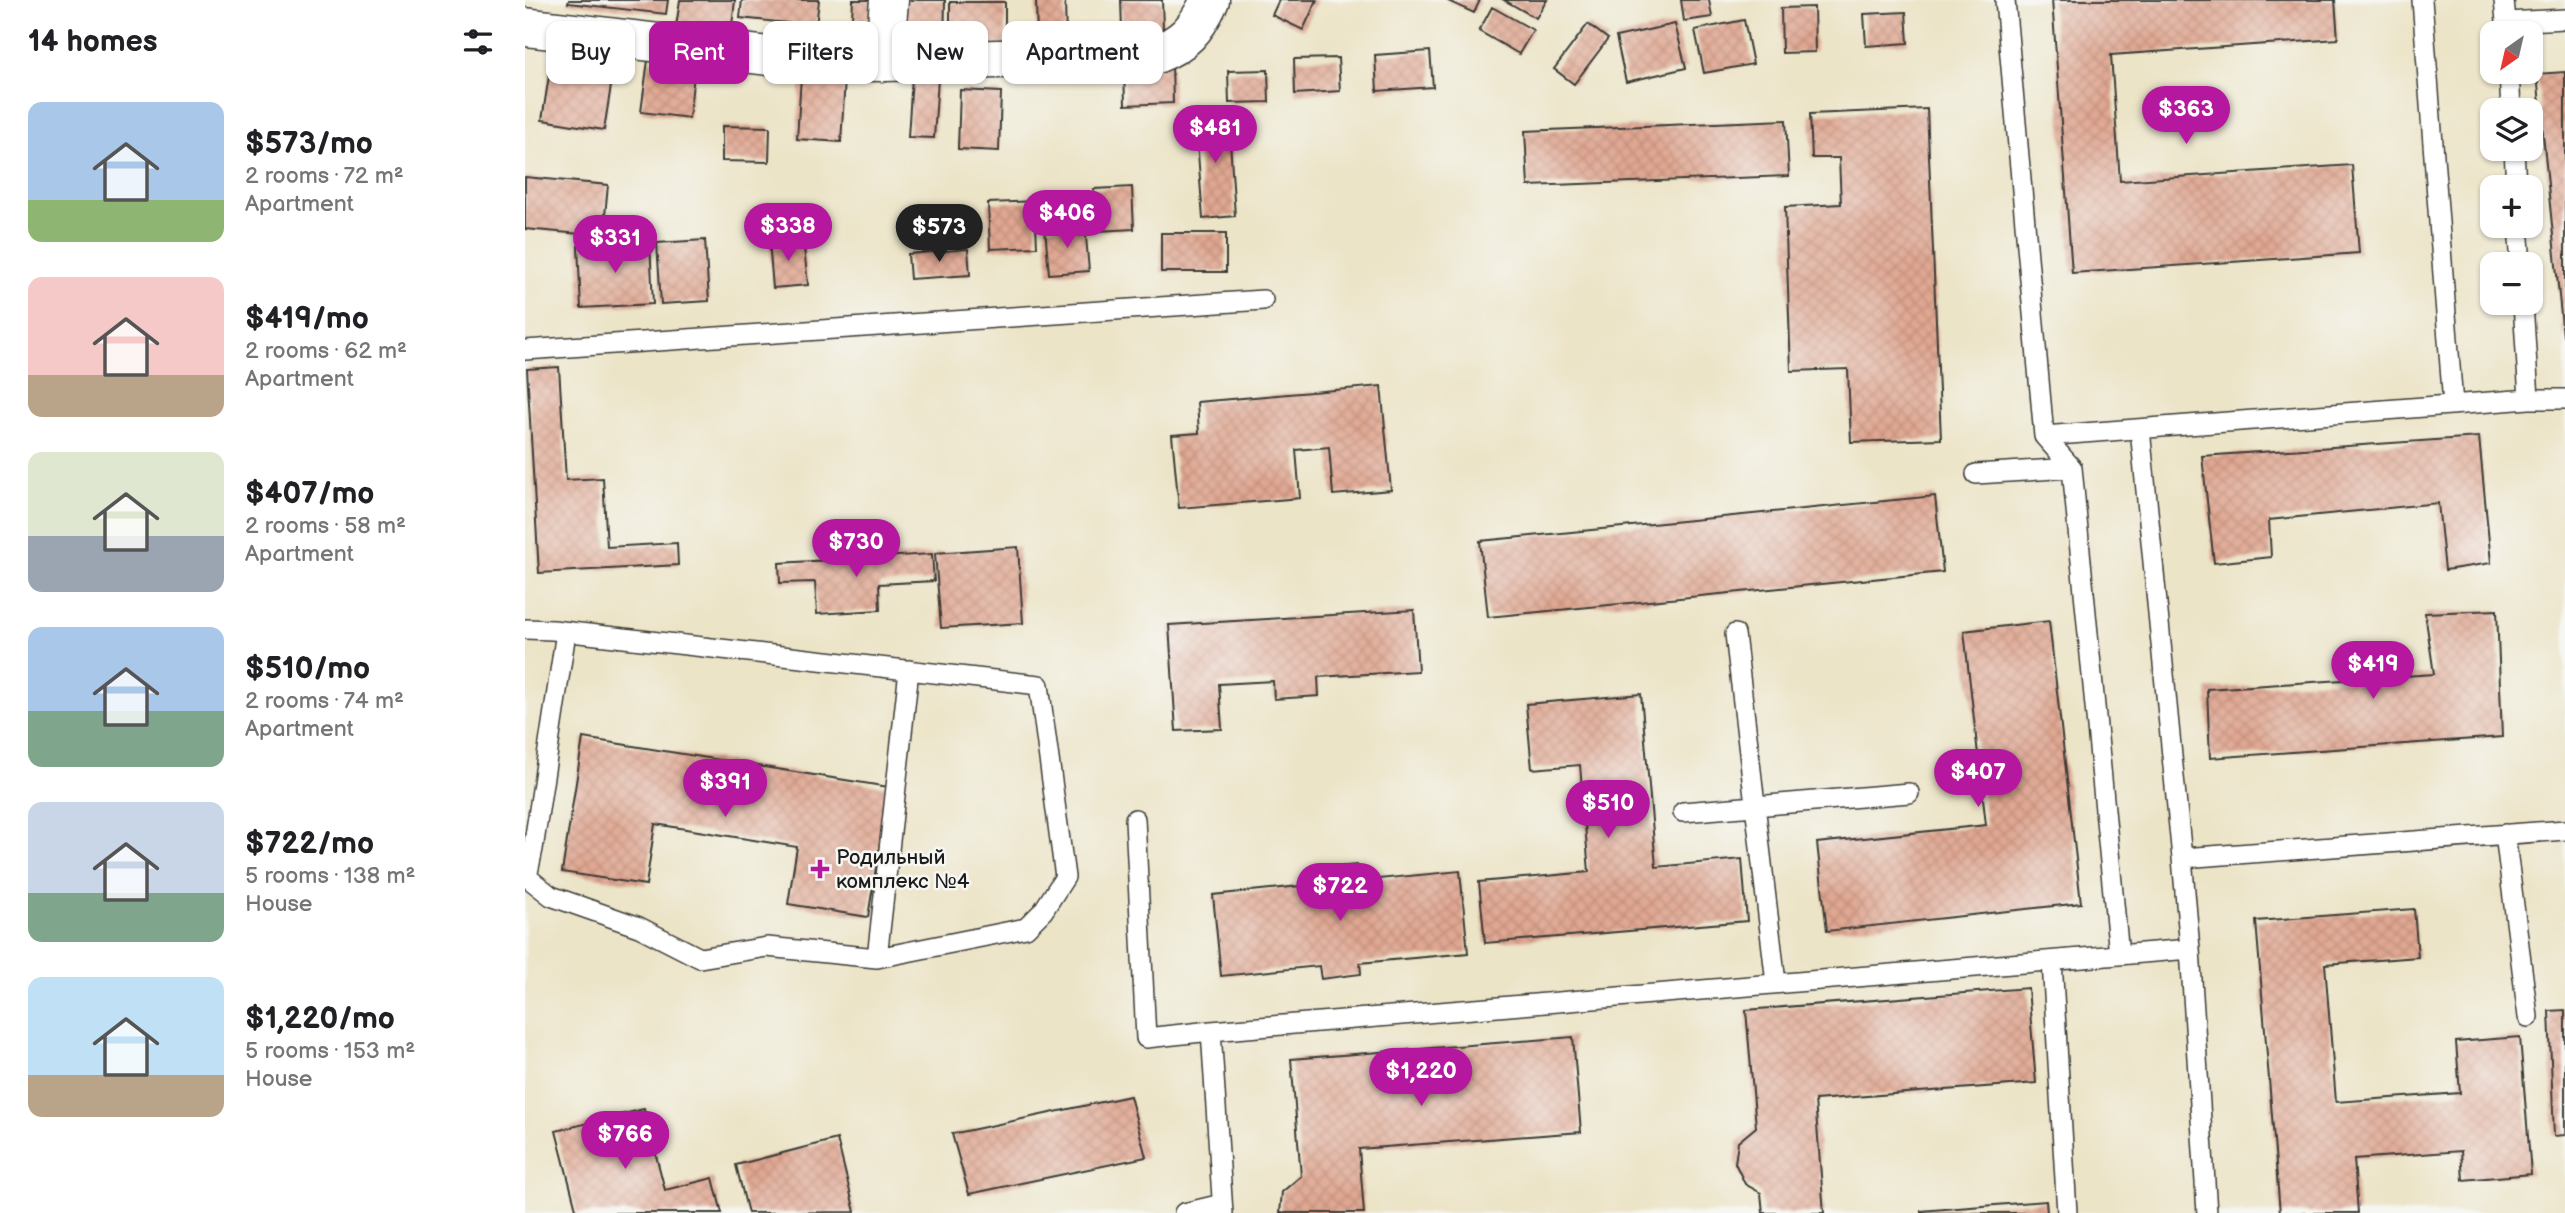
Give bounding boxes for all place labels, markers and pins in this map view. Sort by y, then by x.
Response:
pin: $363 [2145,86,2227,146]
pin: $481 [1174,106,1256,165]
pin: $406 [1026,190,1108,250]
pin: $338 [747,204,829,263]
pin: $573 [898,204,980,264]
pin: $331 [574,216,656,275]
pin: $730 [815,520,897,579]
pin: $419 [2332,642,2414,701]
pin: $407 [1937,750,2019,809]
pin: $391 [684,760,766,819]
pin: $510 [1567,780,1649,840]
place label: Родильный комплекс №4 [836,845,970,894]
marker: Родильный комплекс №4 [810,859,830,879]
pin: $722 [1299,864,1381,923]
pin: $1,220 [1364,1048,1478,1108]
pin: $766 [584,1112,666,1171]

